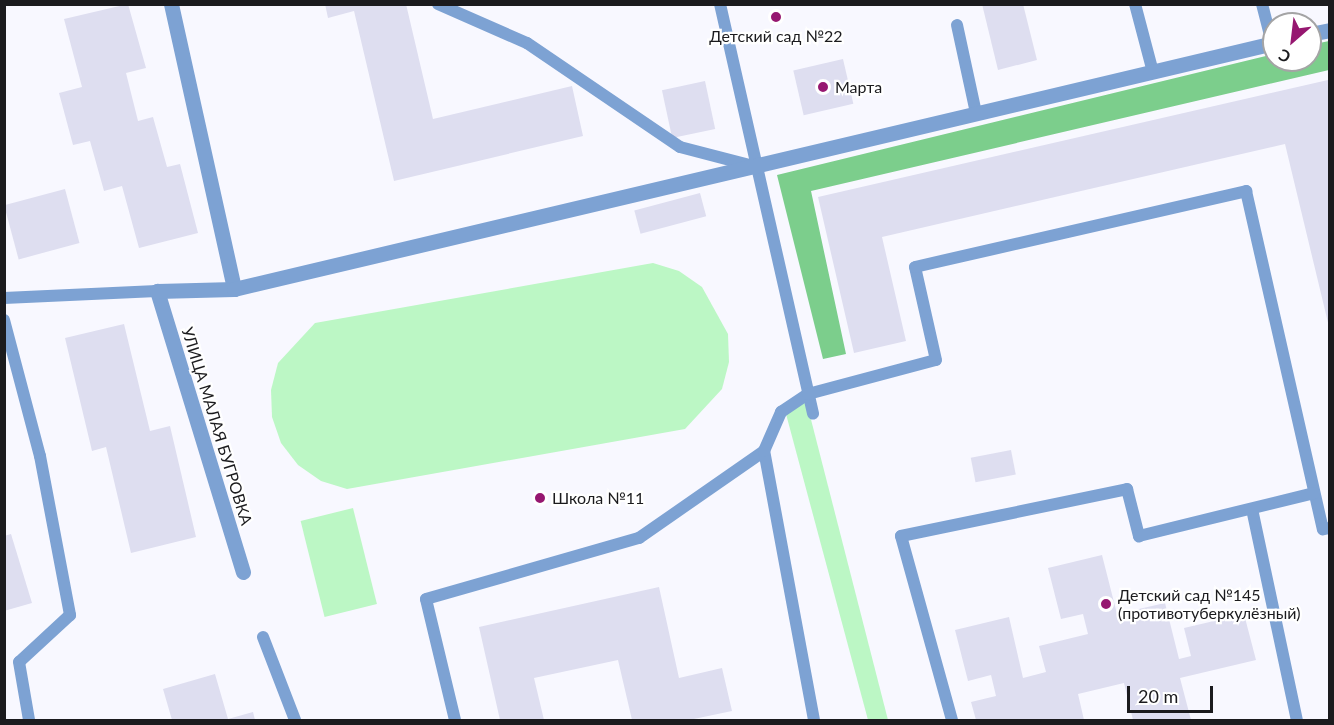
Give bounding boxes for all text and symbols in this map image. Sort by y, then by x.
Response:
marker: Детский сад №22 [769,10,783,24]
north arrow [1262,12,1322,72]
place label: Детский сад №22 [709,26,843,46]
text: С [1275,46,1293,67]
place label: Марта [835,77,882,97]
marker: Марта [816,80,830,94]
street label: УЛИЦА МАЛАЯ БУГРОВКА [178,325,256,527]
place label: Школа №11 [552,488,644,508]
marker: Школа №11 [533,491,547,505]
place label: Детский сад №145 (противотуберкулёзный) [1118,585,1301,623]
marker: Детский сад №145 (противотуберкулёзный) [1099,597,1113,611]
scale bar [1130,674,1216,712]
text: 20 m [1138,685,1178,707]

